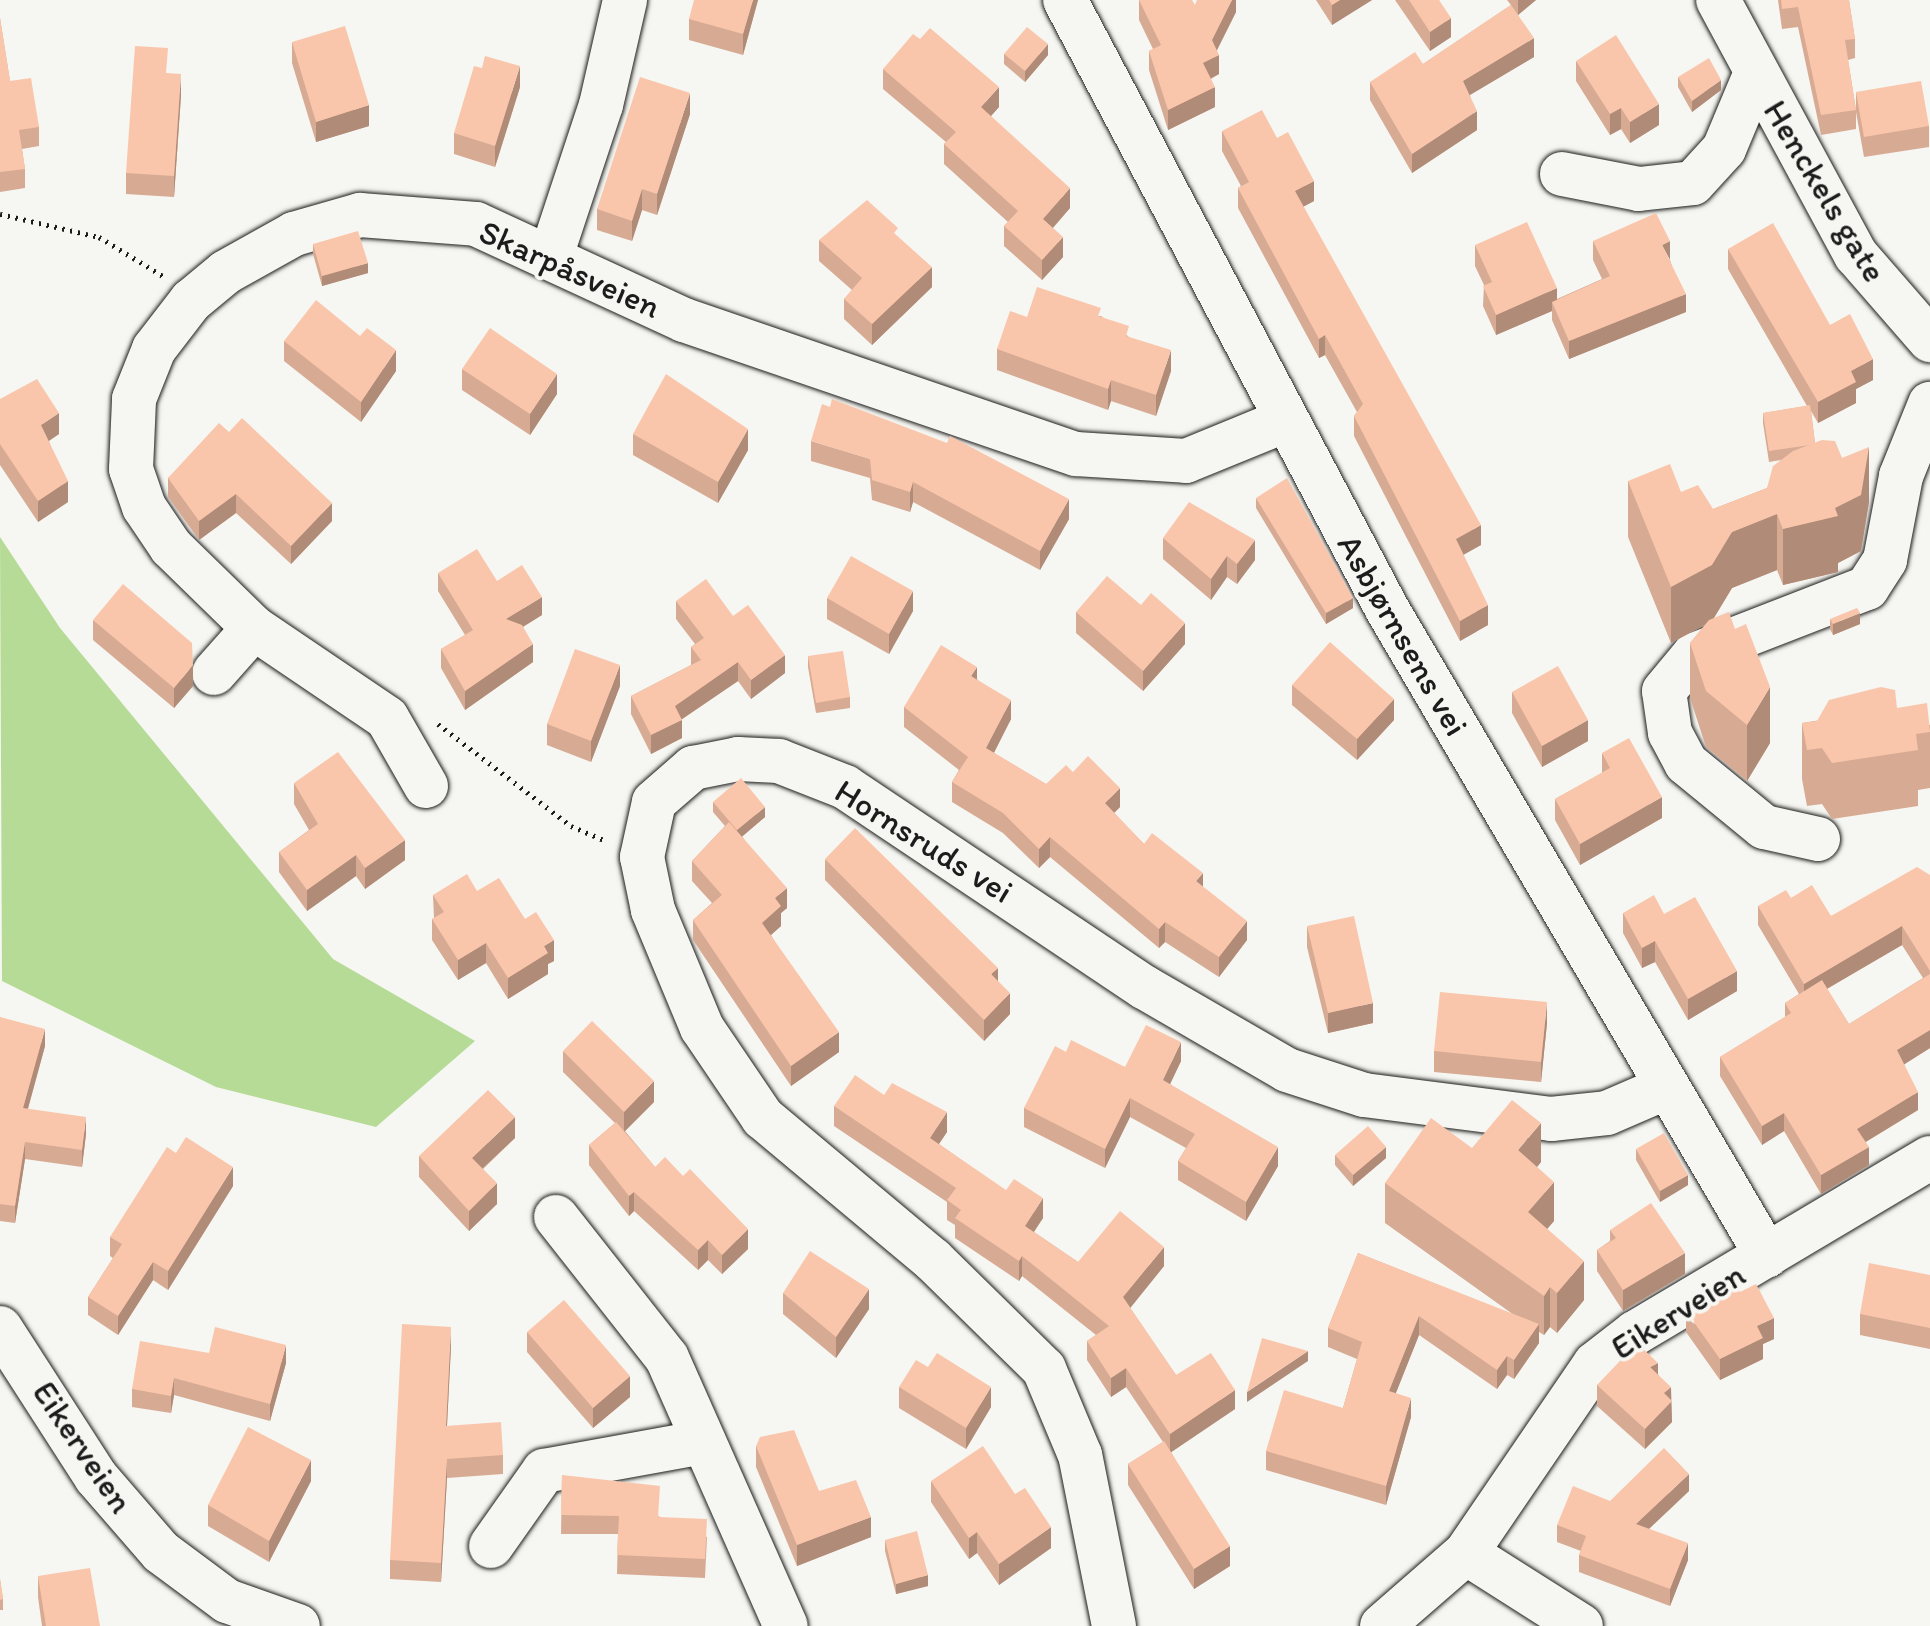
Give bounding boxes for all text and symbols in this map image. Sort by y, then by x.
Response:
street label: Henckels gate [1755,93,1895,289]
street label: Skarpåsveien [473,211,667,327]
street label: Asbjørnsens vei [1329,527,1477,743]
street label: Hornsruds vei [828,770,1020,912]
street label: Eikerveien [1603,1254,1753,1368]
street label: Eikerveien [24,1373,142,1521]

